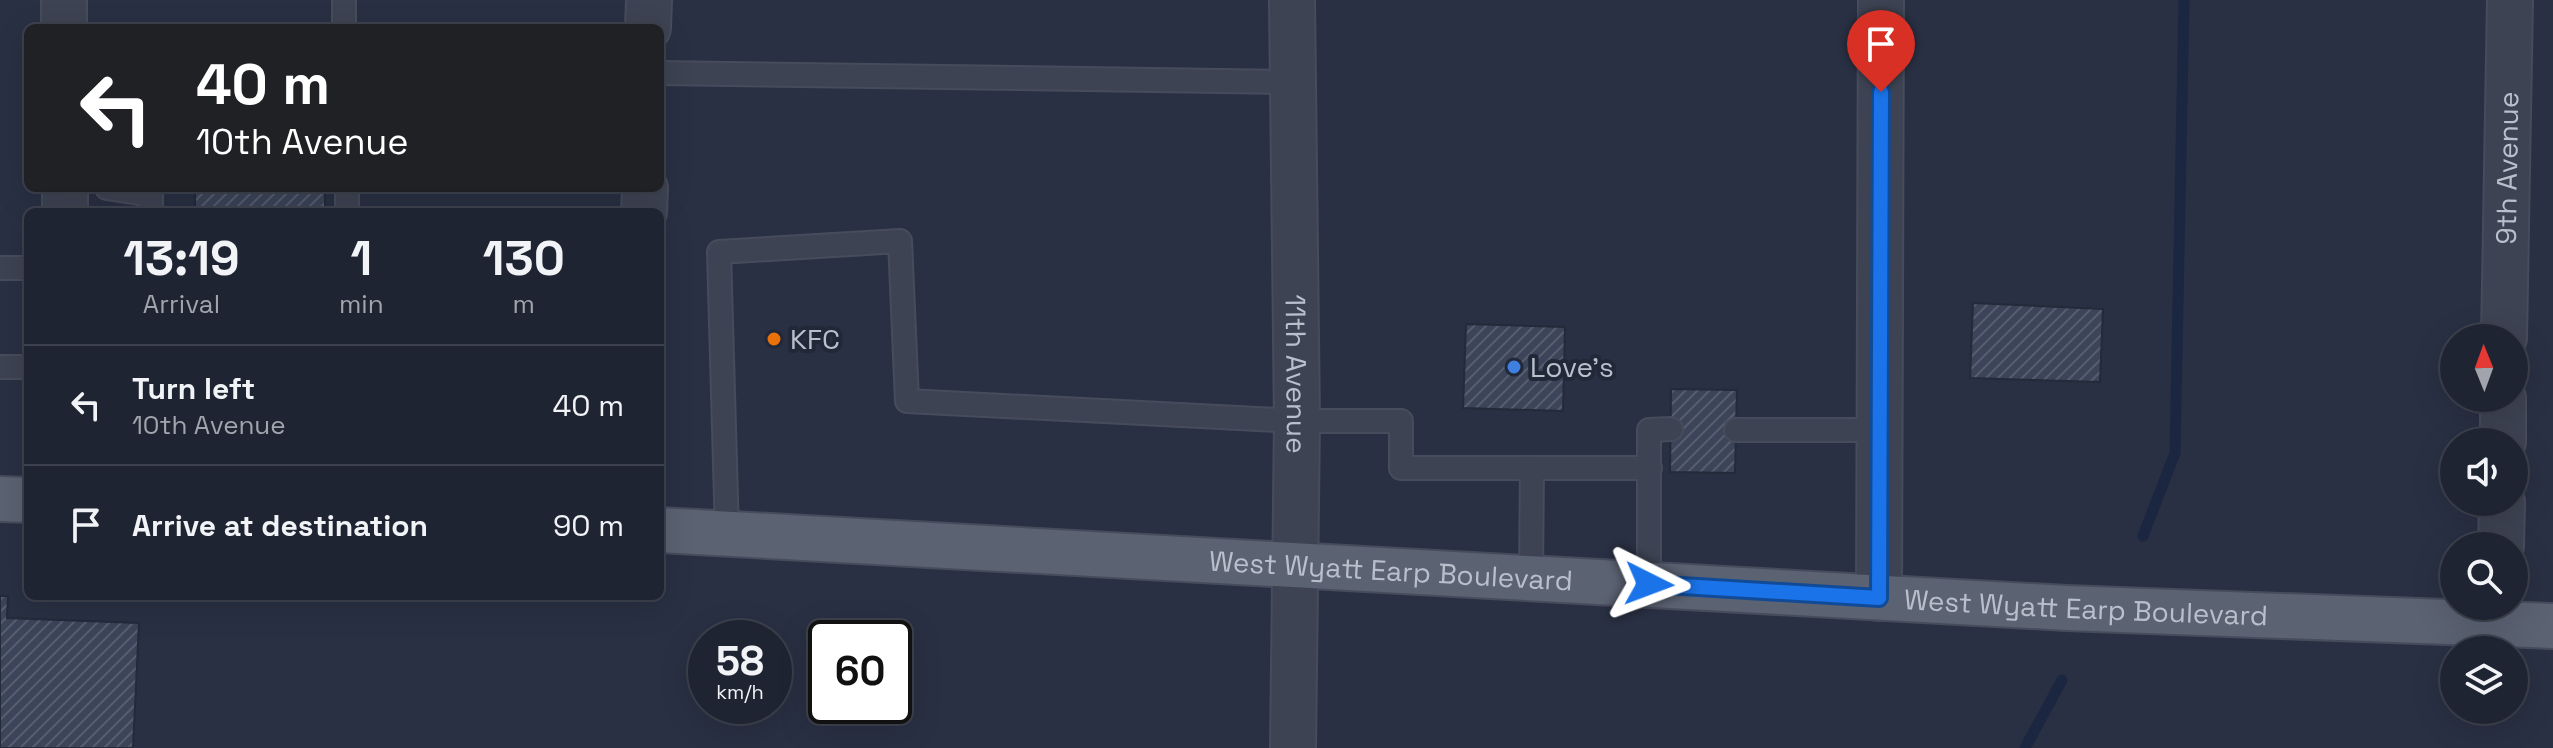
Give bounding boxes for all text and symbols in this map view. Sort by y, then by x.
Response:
pin [1847,10,1915,92]
icon: arrive [1859,22,1903,66]
text: 40 m [196,49,330,120]
icon: left [64,56,168,160]
street label: 9th Avenue [2488,91,2526,245]
text: 10th Avenue [196,119,409,165]
text: 13:19 [123,228,240,289]
text: 1 [350,228,372,289]
text: 130 [483,228,565,289]
text: Arrival [143,287,220,321]
text: min [339,287,384,321]
text: m [513,287,535,321]
street label: 11th Avenue [1277,294,1315,454]
place label: KFC [790,321,840,357]
north arrow [2440,324,2528,412]
map controls [2440,324,2528,724]
marker: KFC [765,330,783,348]
place label: Love's [1530,349,1614,385]
marker: Love's [1505,358,1523,376]
text: Turn left [132,369,255,408]
icon: left [64,383,108,427]
text: 40 m [553,386,624,425]
text: 10th Avenue [132,408,286,442]
button: sound [2440,428,2528,516]
icon: arrive [64,503,108,547]
text: Arrive at destination [132,506,428,545]
text: 90 m [553,506,624,545]
button: search [2440,532,2528,620]
street label: West Wyatt Earp Boulevard [1208,542,1574,599]
position arrow [1607,542,1691,626]
street label: West Wyatt Earp Boulevard [1903,581,2268,633]
speed limit sign: 60 [808,620,912,724]
text: 58 [716,636,764,687]
button: layers [2440,636,2528,724]
text: km/h [716,679,764,705]

